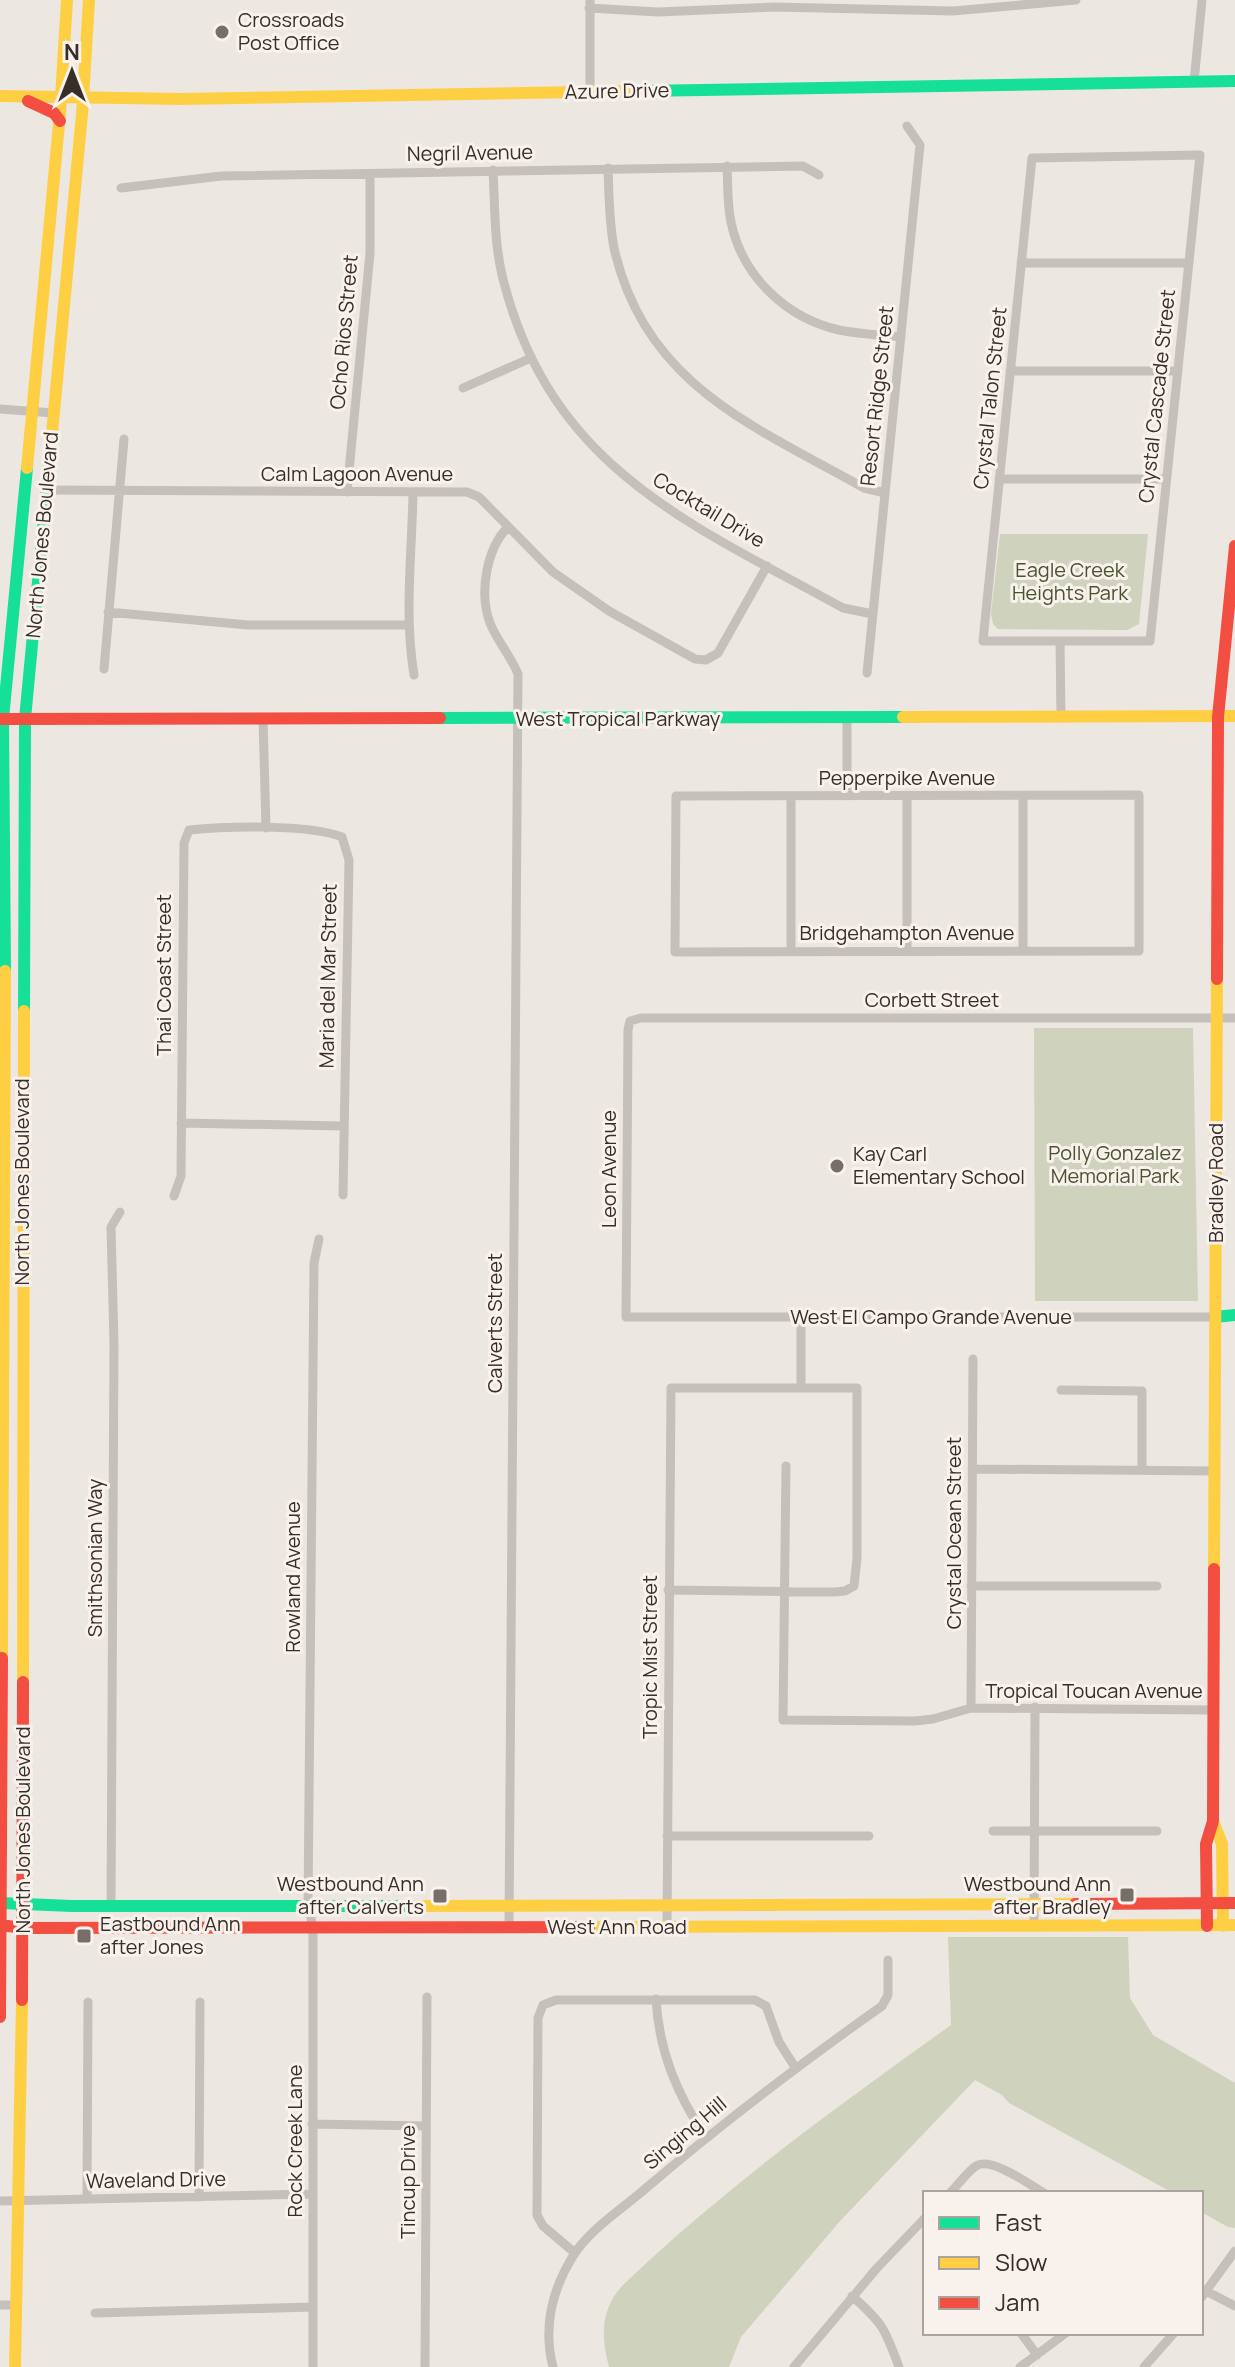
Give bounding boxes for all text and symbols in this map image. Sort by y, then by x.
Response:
place label: Crossroads Post Office [238,6,344,56]
marker: Crossroads Post Office [213,23,231,41]
north arrow [32,32,112,112]
text: N [64,37,80,67]
street label: Azure Drive [564,76,670,105]
street label: Negril Avenue [407,138,533,167]
street label: Ocho Rios Street [323,253,364,411]
street label: Crystal Cascade Street [1132,288,1181,504]
street label: Resort Ridge Street [854,304,899,487]
street label: Crystal Talon Street [967,306,1012,490]
street label: North Jones Boulevard [19,431,64,639]
street label: Calm Lagoon Avenue [261,460,453,487]
street label: Cocktail Drive [648,465,770,554]
park label: Eagle Creek Heights Park [1012,556,1129,606]
street label: West Tropical Parkway [516,705,721,732]
street label: Pepperpike Avenue [819,764,995,791]
street label: Maria del Mar Street [312,883,343,1069]
street label: Thai Coast Street [150,894,177,1056]
street label: Bridgehampton Avenue [799,919,1015,946]
street label: Corbett Street [865,986,999,1013]
street label: North Jones Boulevard [8,1078,35,1286]
street label: Leon Avenue [595,1110,622,1228]
street label: Bradley Road [1202,1123,1229,1243]
park label: Polly Gonzalez Memorial Park [1048,1139,1182,1189]
place label: Kay Carl Elementary School [853,1140,1025,1190]
marker: Kay Carl Elementary School [828,1157,846,1175]
street label: Calverts Street [481,1253,508,1393]
street label: West El Campo Grande Avenue [790,1303,1072,1330]
street label: Crystal Ocean Street [940,1437,967,1629]
street label: Smithsonian Way [81,1478,108,1637]
street label: Rowland Avenue [279,1501,306,1653]
street label: Tropic Mist Street [636,1575,663,1739]
street label: Tropical Toucan Avenue [985,1677,1203,1704]
street label: North Jones Boulevard [9,1726,36,1934]
place label: Westbound Ann after Calverts [277,1870,424,1920]
place label: Westbound Ann after Bradley [964,1870,1111,1920]
marker: Westbound Ann after Bradley [1118,1886,1136,1904]
marker: Westbound Ann after Calverts [431,1887,449,1905]
place label: Eastbound Ann after Jones [100,1910,241,1960]
street label: West Ann Road [547,1913,687,1940]
marker: Eastbound Ann after Jones [75,1927,93,1945]
street label: Rock Creek Lane [281,2065,308,2217]
street label: Singing Hill [637,2090,732,2175]
street label: Tincup Drive [394,2125,421,2239]
street label: Waveland Drive [86,2165,226,2194]
legend [923,2191,1203,2335]
text: Fast [995,2205,1042,2238]
text: Slow [995,2245,1048,2278]
text: Jam [995,2285,1040,2318]

